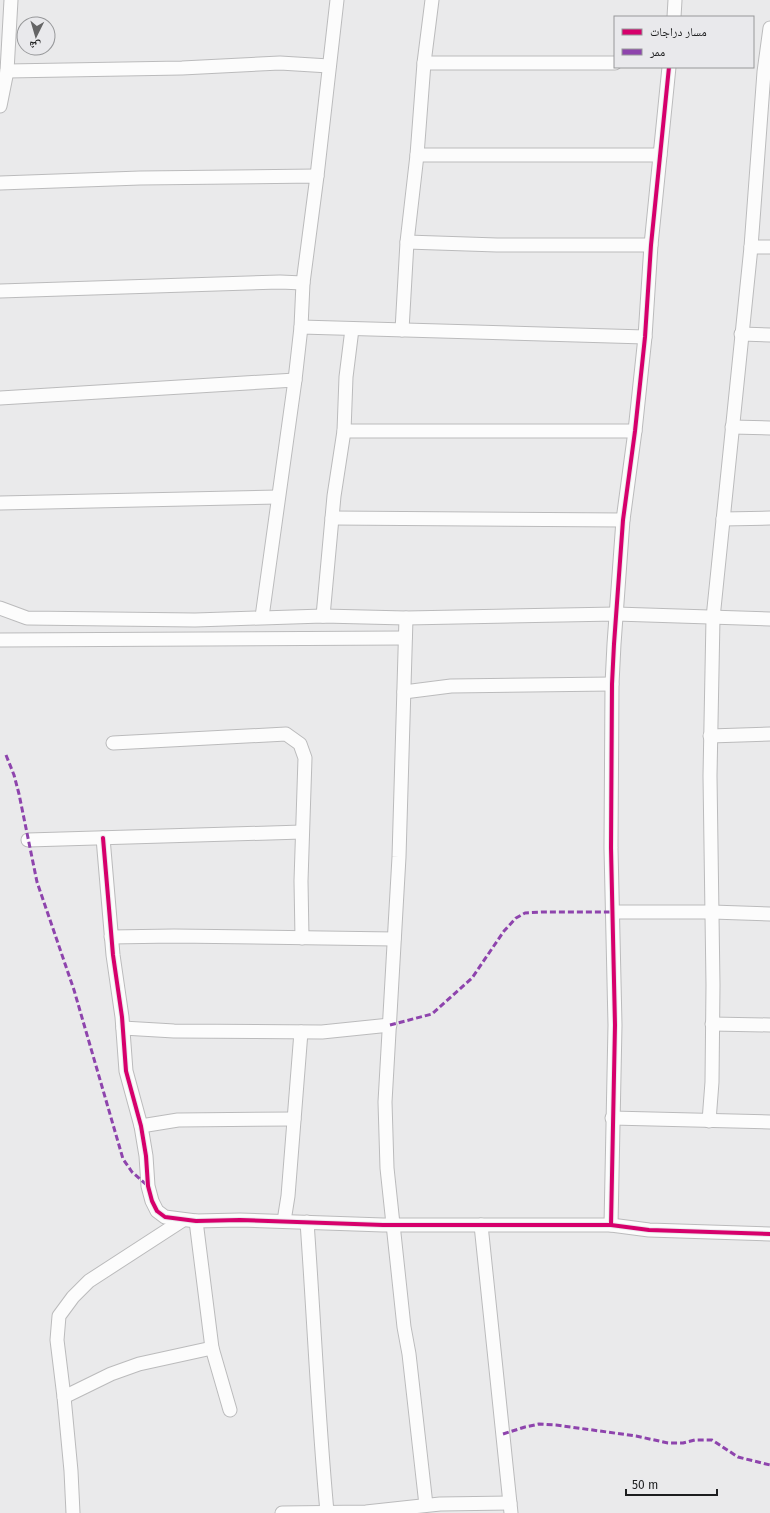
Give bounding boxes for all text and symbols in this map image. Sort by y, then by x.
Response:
north arrow [16,16,56,56]
legend [614,16,754,68]
text: مسار دراجات [650,25,707,39]
text: ش [28,37,42,52]
text: ممر [649,45,665,59]
scale bar [626,1471,717,1497]
text: 50 m [632,1478,658,1492]

